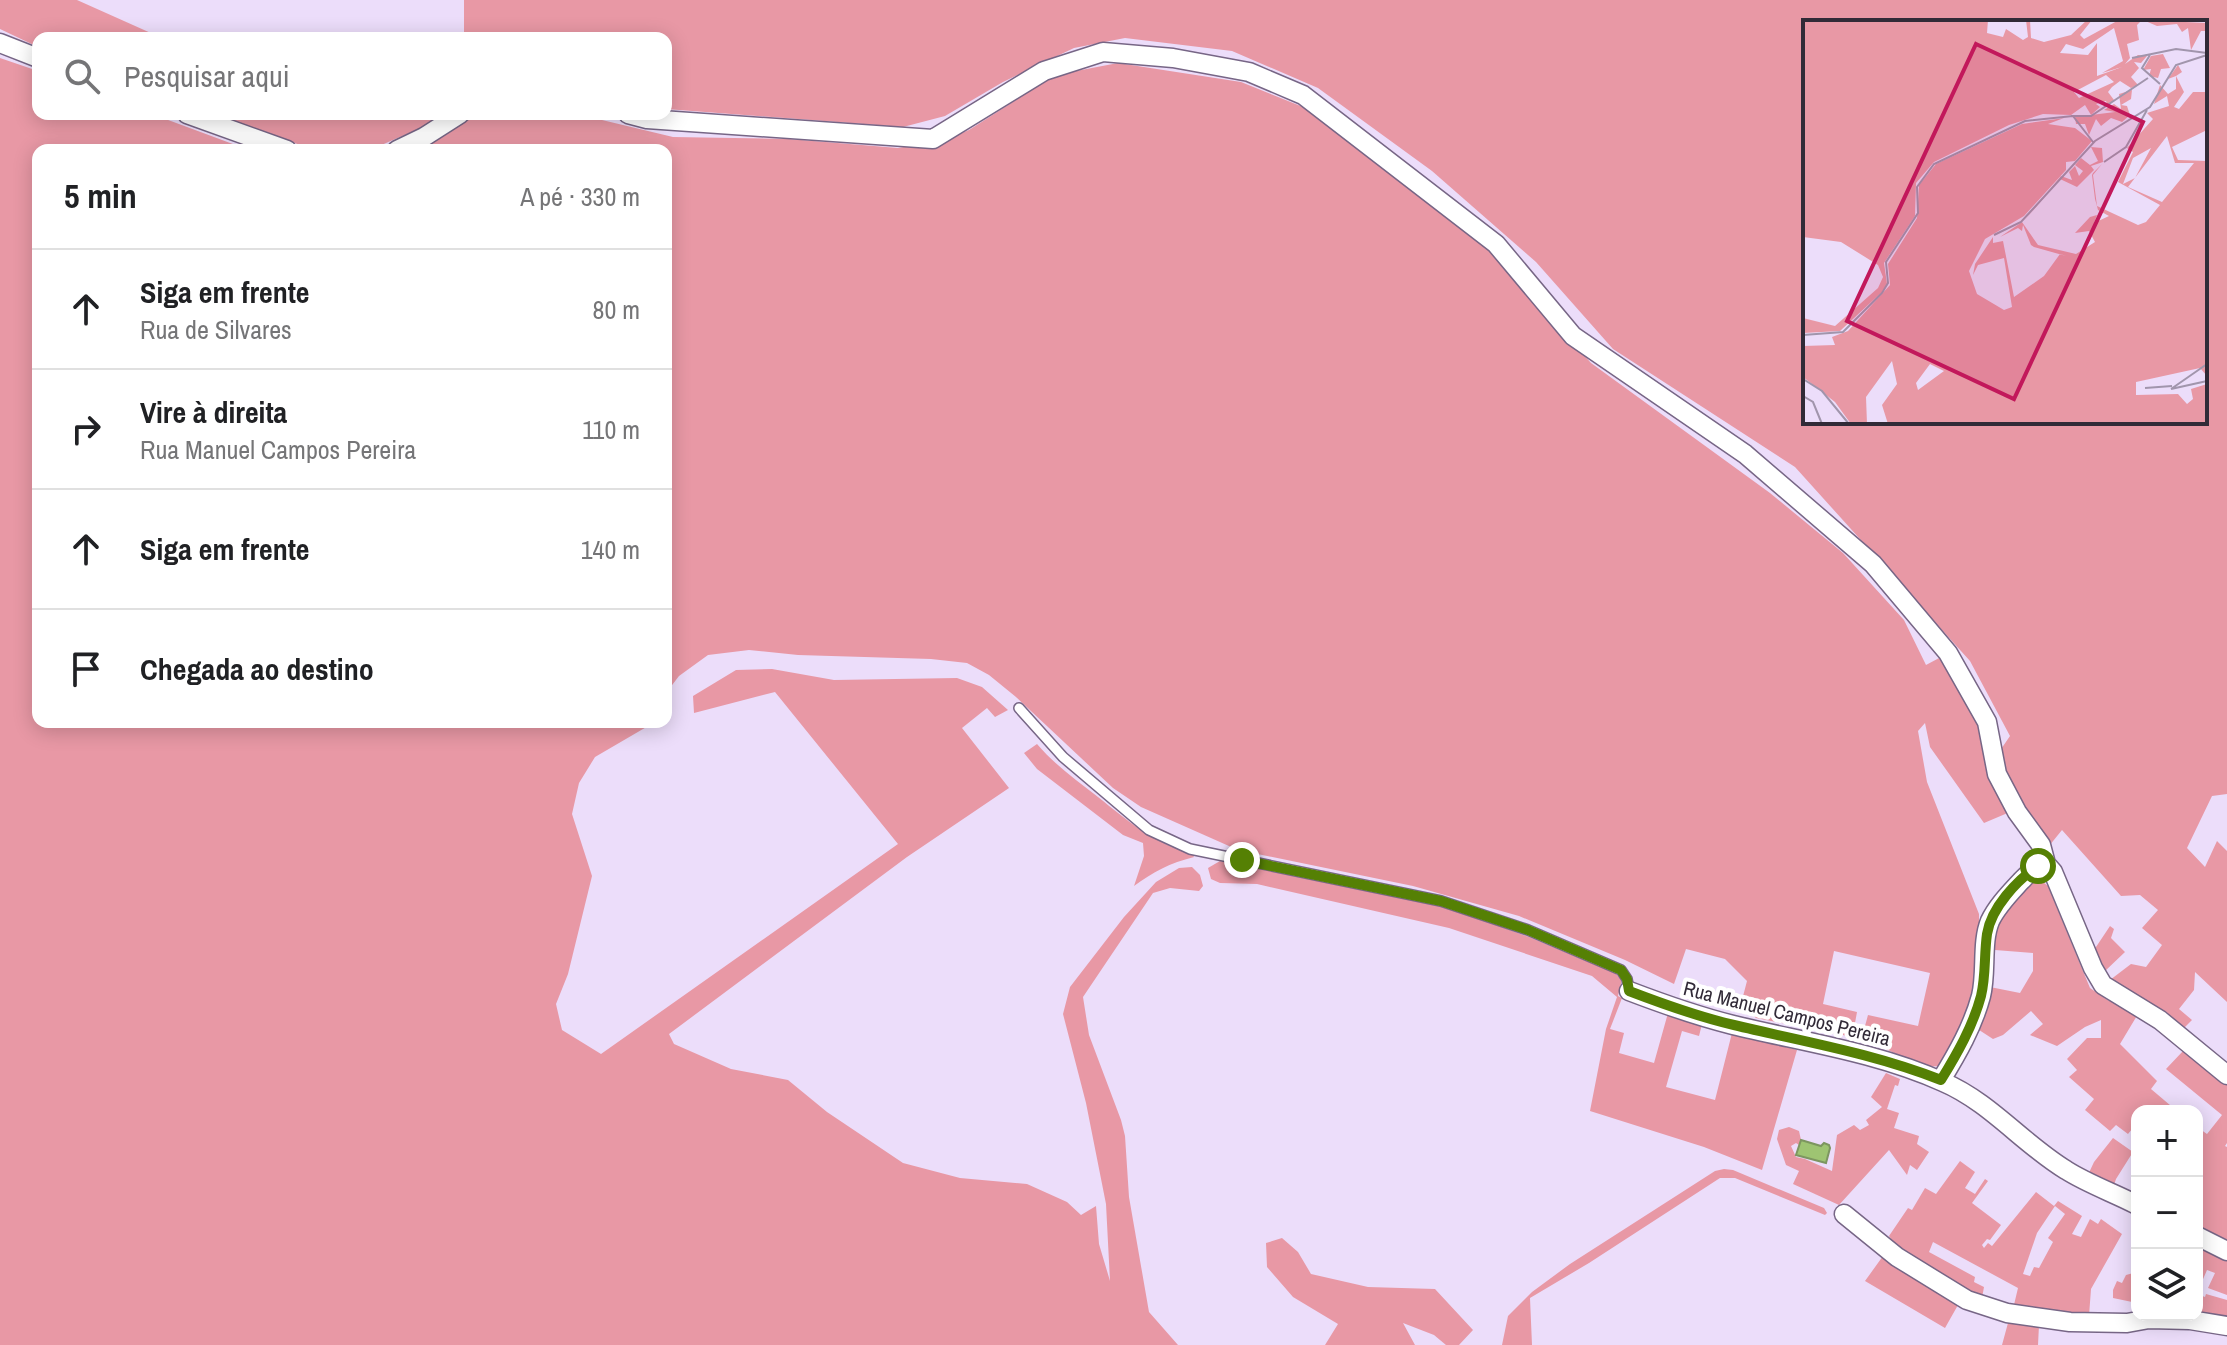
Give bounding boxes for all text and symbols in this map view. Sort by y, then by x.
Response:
inset map [1803,20,2207,424]
search box [32,32,672,120]
icon: search [60,54,104,98]
text: Pesquisar aqui [124,56,289,96]
text: 5 min [64,173,137,219]
text: A pé · 330 m [520,179,640,214]
text: Siga em frente [140,272,310,312]
icon: ahead [64,287,108,331]
text: 80 m [593,292,640,327]
text: Rua de Silvares [140,312,292,347]
text: Vire à direita [140,392,287,432]
icon: right [64,407,108,451]
text: 110 m [582,412,640,447]
text: Rua Manuel Campos Pereira [140,432,416,467]
icon: ahead [64,527,108,571]
text: Siga em frente [140,529,310,569]
text: 140 m [581,532,640,567]
icon: arrive [64,647,108,691]
text: Chegada ao destino [140,649,374,689]
route end [1224,842,1260,878]
route start [2020,848,2056,884]
street label: Rua Manuel Campos Pereira [1681,974,1893,1052]
map controls [2131,1105,2203,1321]
button: + [2131,1105,2203,1177]
button: − [2131,1177,2203,1249]
button: layers [2131,1249,2203,1321]

